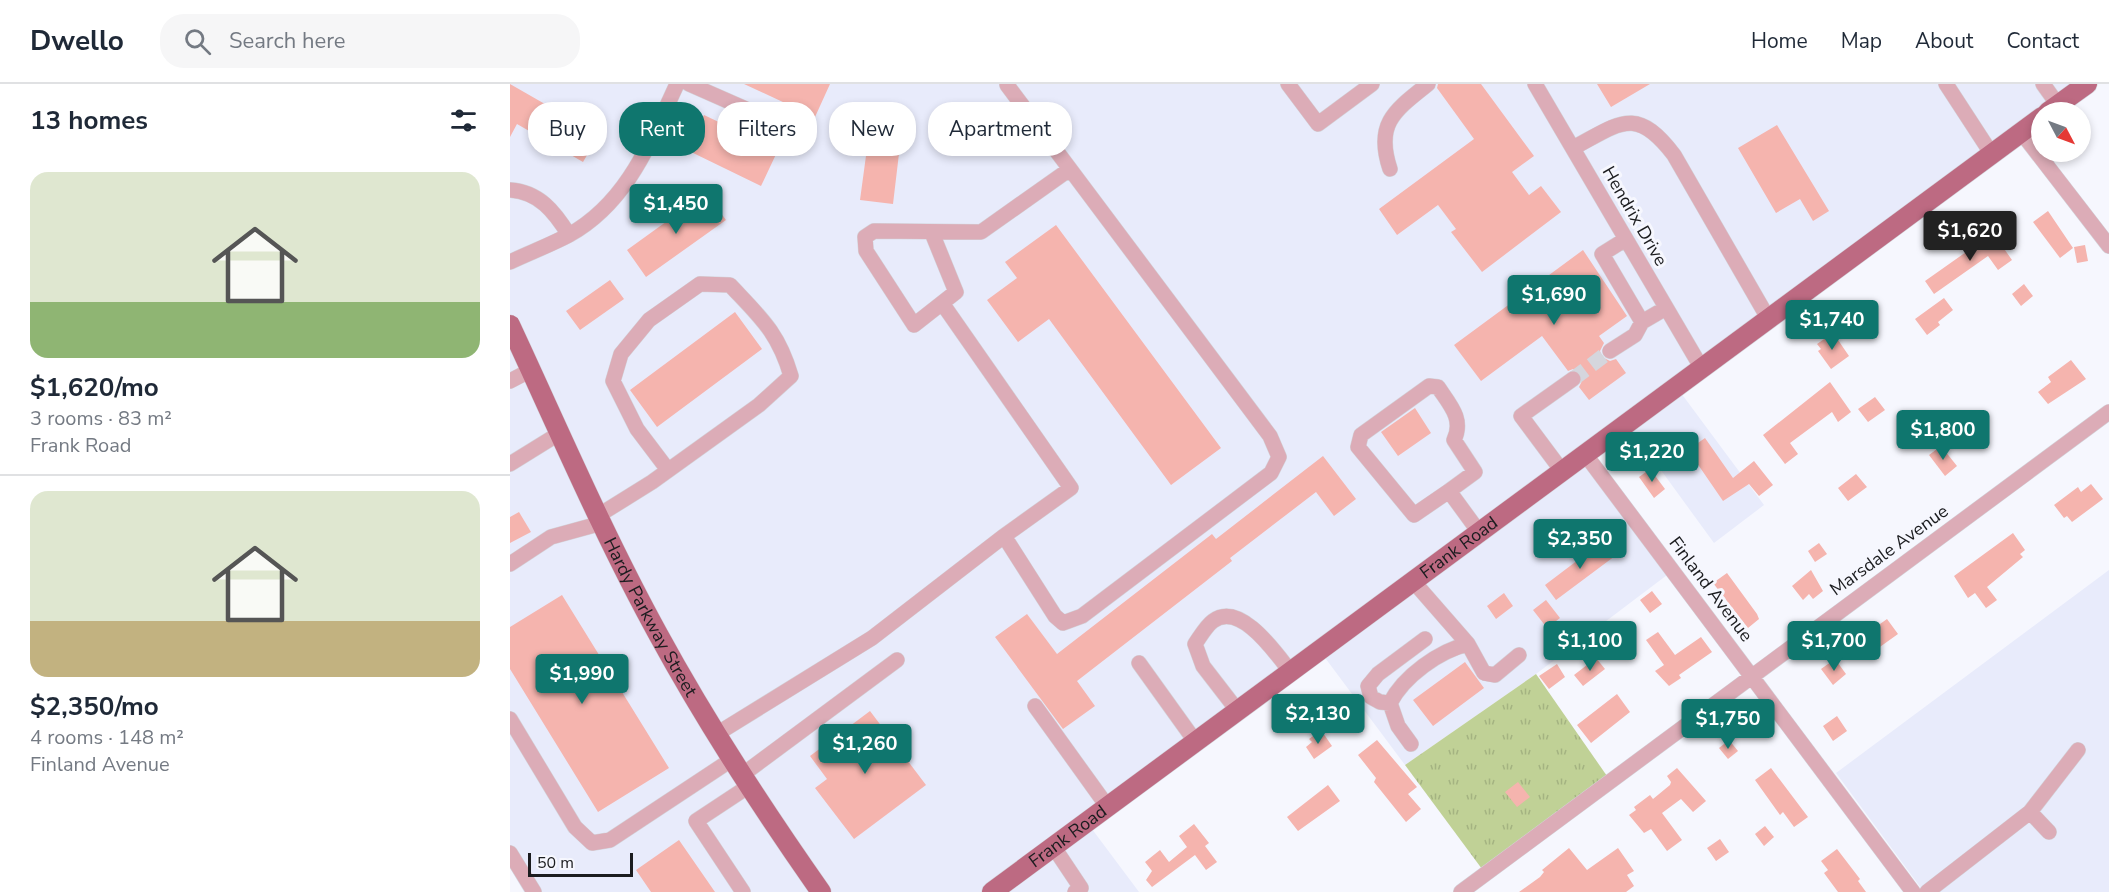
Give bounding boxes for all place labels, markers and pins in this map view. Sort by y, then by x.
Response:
pin: $1,450 [627,184,725,235]
pin: $1,620 [1921,211,2019,262]
pin: $1,690 [1505,275,1603,326]
pin: $1,740 [1783,300,1881,351]
pin: $1,800 [1894,410,1992,461]
pin: $1,220 [1603,432,1701,483]
pin: $2,350 [1531,519,1629,570]
pin: $1,100 [1541,621,1639,672]
pin: $1,700 [1785,621,1883,672]
pin: $1,990 [533,654,631,705]
pin: $2,130 [1269,694,1367,745]
pin: $1,750 [1679,699,1777,750]
pin: $1,260 [816,724,914,775]

